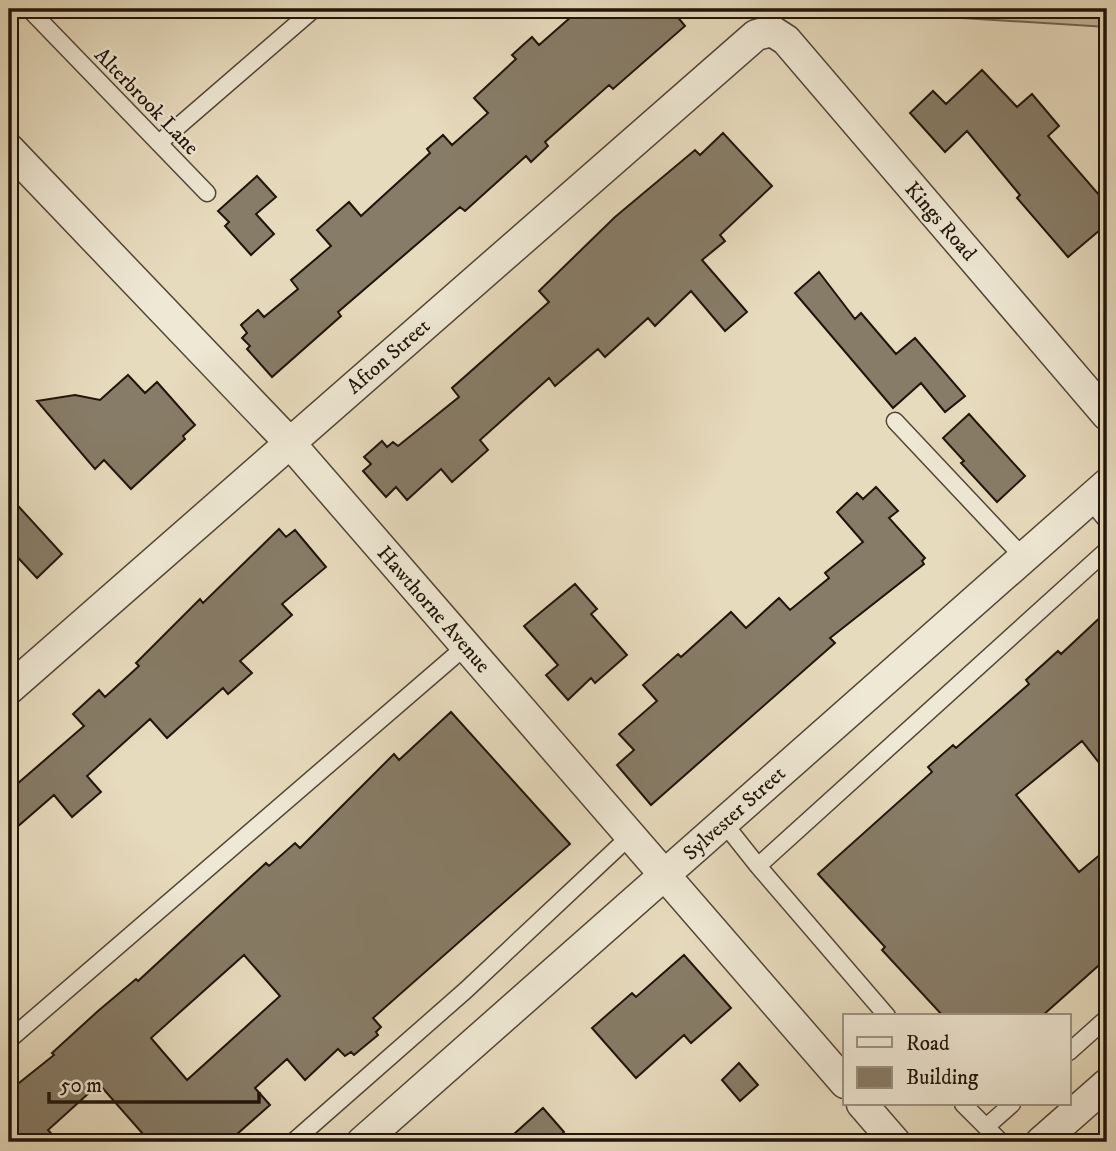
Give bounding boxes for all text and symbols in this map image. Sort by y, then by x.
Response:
street label: Alterbrook Lane [89,43,204,161]
street label: Kings Road [899,177,982,267]
street label: Afton Street [342,313,436,400]
street label: Hawthorne Avenue [371,541,496,679]
street label: Sylvester Street [678,761,791,867]
legend [843,1014,1070,1106]
text: Road [906,1031,950,1057]
scale bar [49,1060,259,1104]
text: Building [906,1065,979,1091]
text: 50 m [60,1073,102,1099]

